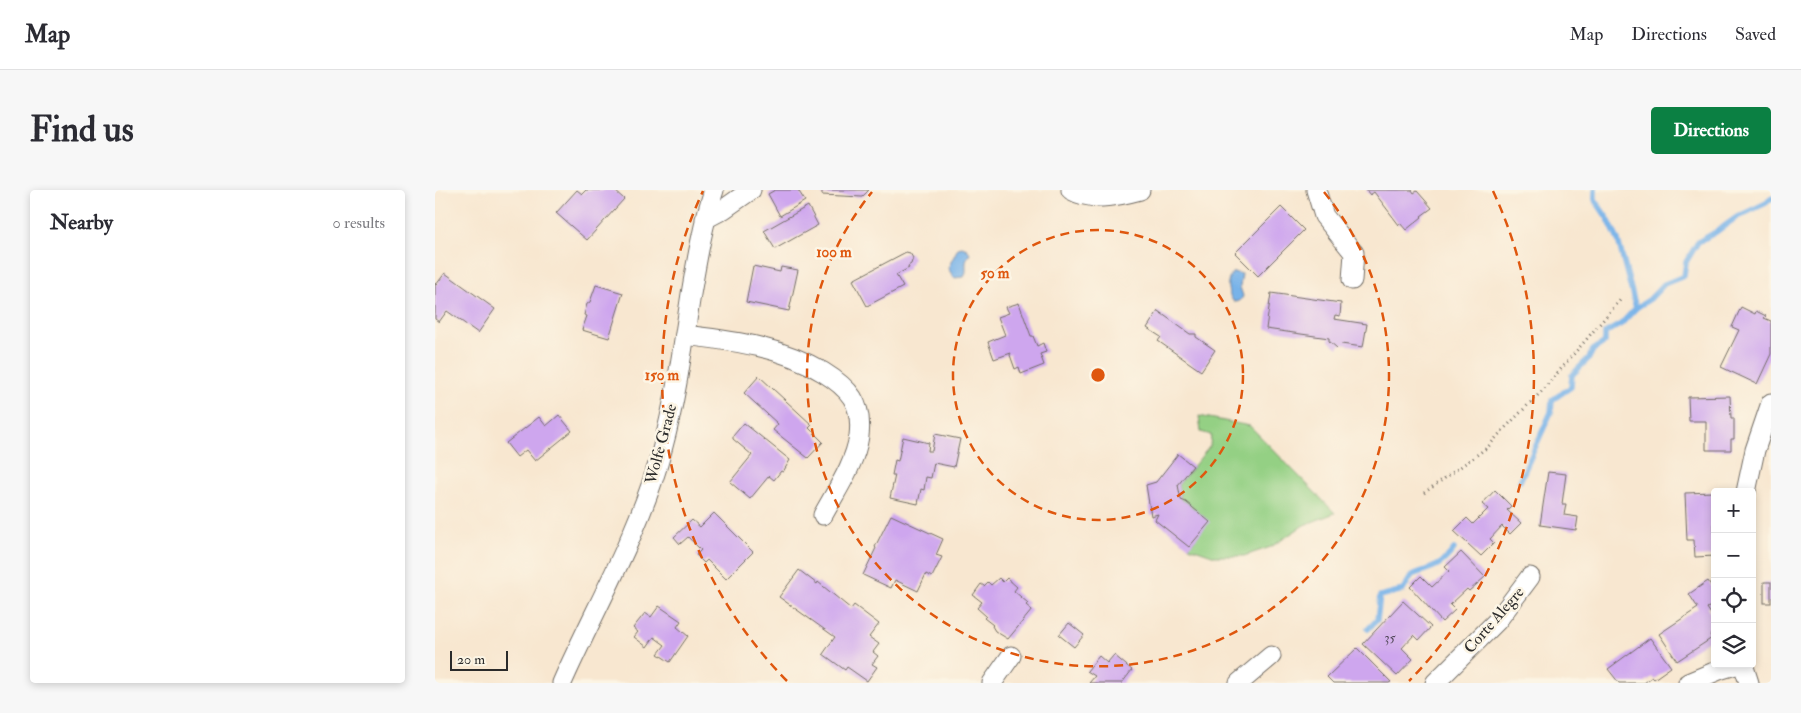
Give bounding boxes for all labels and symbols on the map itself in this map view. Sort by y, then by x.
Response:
text: 100 m [816,243,852,262]
text: 50 m [981,264,1010,283]
text: 150 m [645,366,679,385]
centre of rings [1089,366,1107,384]
street label: Wolfe Grade [640,401,681,487]
street label: Corte Alegre [1460,582,1529,658]
house number: 35 [1384,629,1397,646]
scale bar [450,648,507,671]

